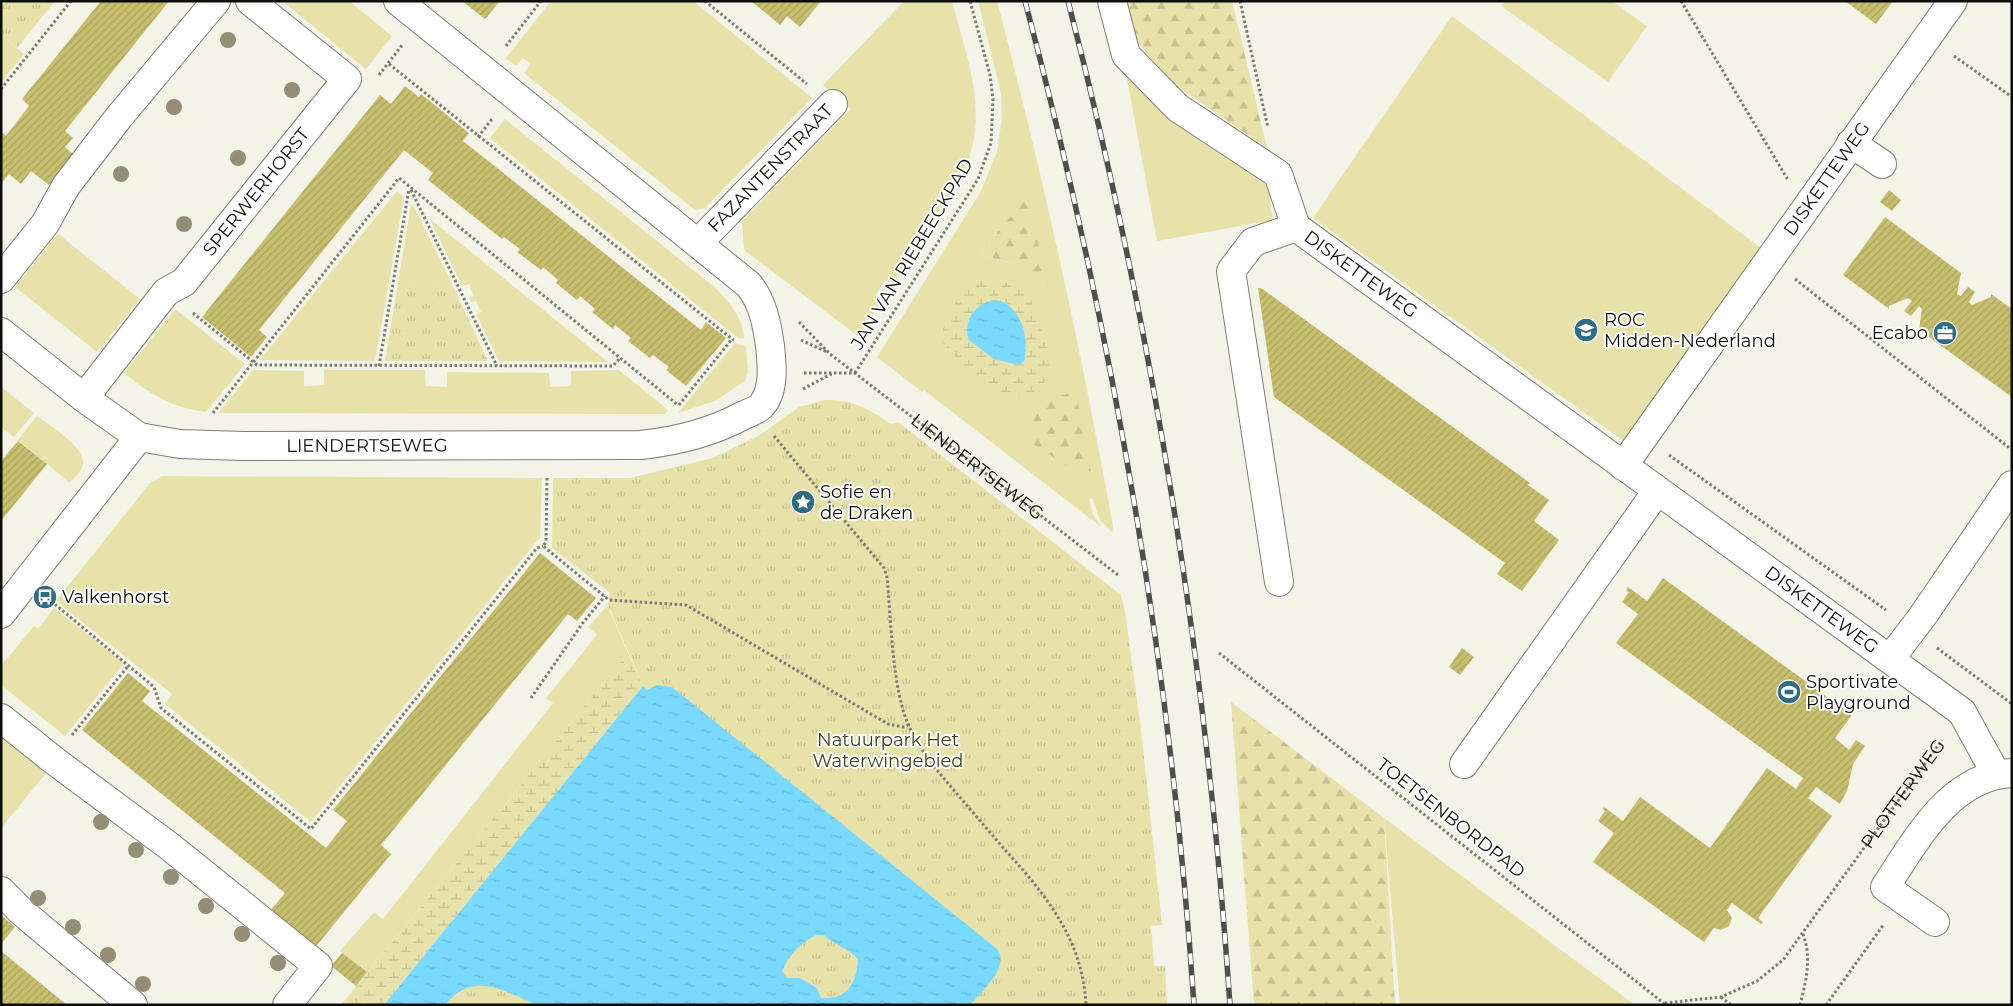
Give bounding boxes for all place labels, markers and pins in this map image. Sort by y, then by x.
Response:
place label: ROC Midden-Nederland [1604,309,1776,352]
school or university icon: ROC Midden-Nederland [1573,317,1599,343]
office icon: Ecabo [1932,320,1958,346]
place label: Ecabo [1872,322,1928,344]
place label: Sofie en de Draken [820,481,913,524]
place icon: Sofie en de Draken [790,489,816,515]
bus stop icon: Valkenhorst [32,584,58,610]
place label: Valkenhorst [62,586,169,608]
place label: Sportivate Playground [1806,671,1911,714]
sports icon: Sportivate Playground [1776,679,1802,705]

